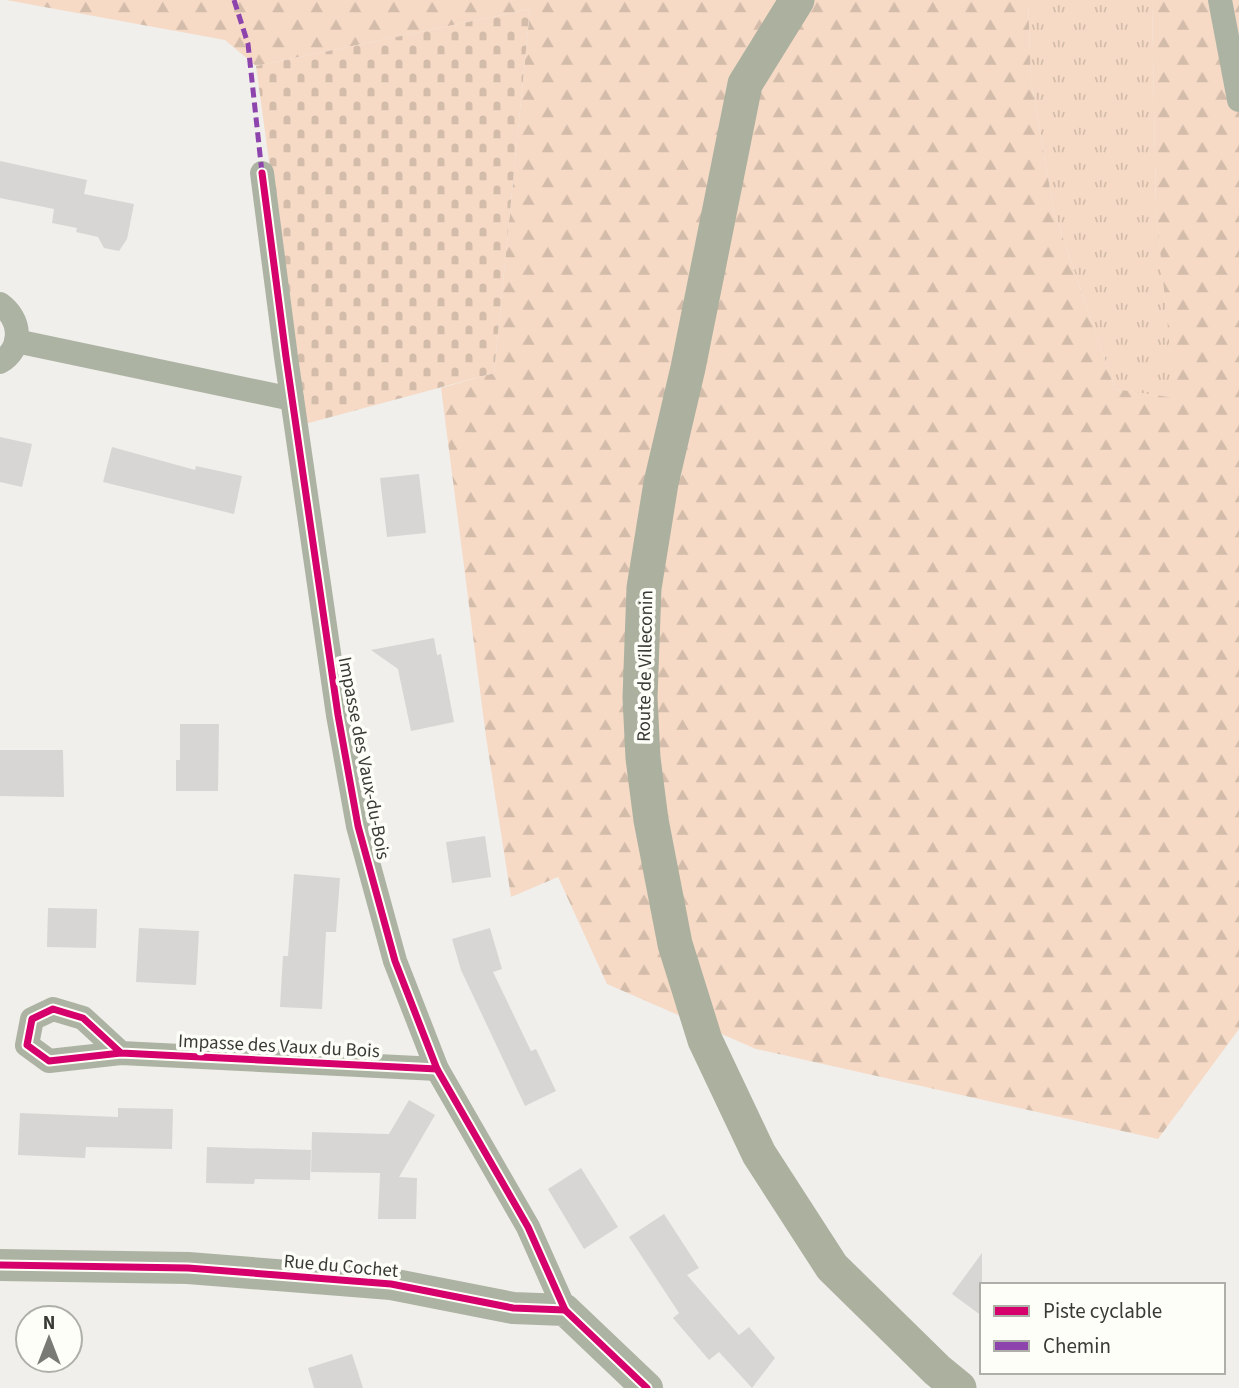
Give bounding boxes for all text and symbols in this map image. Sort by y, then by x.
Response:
street label: Route de Villeconin [631,590,660,742]
street label: Impasse des Vaux-du-Bois [331,655,396,862]
street label: Impasse des Vaux du Bois [177,1028,380,1065]
street label: Rue du Cochet [282,1248,400,1285]
legend [980,1283,1225,1374]
text: Piste cyclable [1043,1296,1162,1326]
north arrow [14,1304,84,1374]
text: N [43,1310,55,1337]
text: Chemin [1043,1331,1111,1361]

